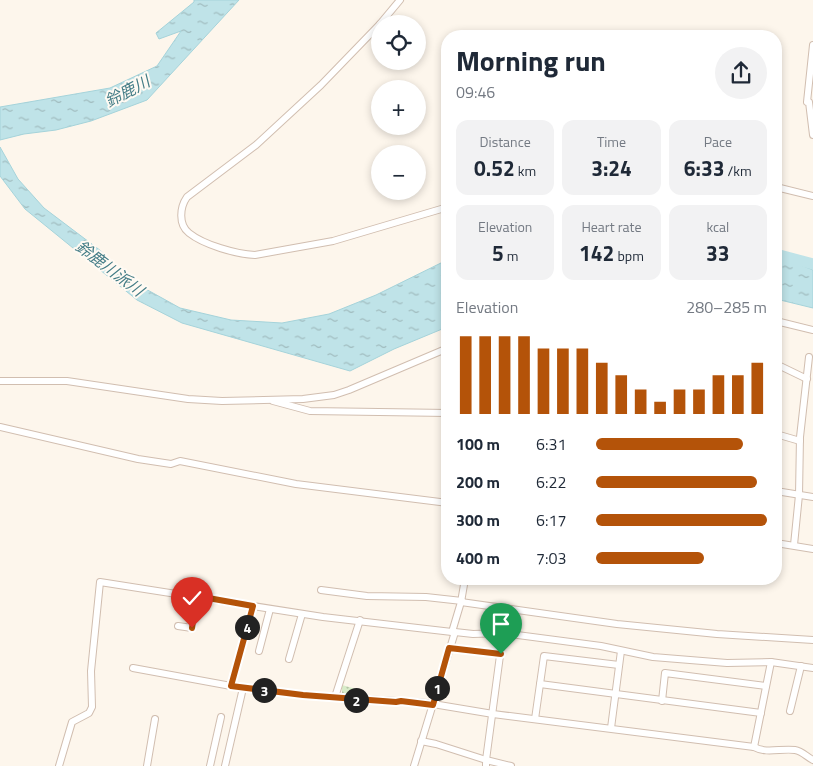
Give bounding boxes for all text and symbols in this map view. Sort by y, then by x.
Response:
map controls [371,15,426,200]
button: locate [371,15,426,70]
text: Morning run [456,39,606,82]
button: share [715,47,767,99]
water label: 鈴鹿川 [100,68,156,113]
button: + [371,80,426,135]
text: 09:46 [456,80,495,104]
text: Distance [480,131,531,152]
text: Time [597,131,626,152]
text: Pace [704,131,732,152]
button: − [371,145,426,200]
text: 0.52 [474,152,515,184]
text: 3:24 [591,152,632,184]
text: 6:33 [684,152,725,184]
text: km [515,160,536,181]
text: /km [725,160,752,181]
text: Elevation [478,216,532,237]
text: Heart rate [581,216,642,237]
text: kcal [706,216,729,237]
water label: 鈴鹿川派川 [71,234,151,303]
text: 5 [492,237,504,269]
text: 142 [579,237,614,269]
text: 33 [706,237,730,269]
text: m [504,245,518,266]
text: bpm [614,245,644,266]
text: Elevation [456,295,518,319]
text: 280–285 m [686,295,767,319]
text: 100 m [456,432,500,456]
text: 6:31 [536,432,566,456]
text: 200 m [456,470,500,494]
text: 6:22 [536,470,566,494]
text: 300 m [456,508,500,532]
text: 6:17 [536,508,566,532]
text: 400 m [456,546,500,570]
text: 7:03 [536,546,566,570]
pin [171,577,213,628]
icon: check [178,584,206,612]
pin [480,603,522,654]
icon: arrive [487,610,515,638]
pin: 4 [234,614,260,640]
text: 4 [244,617,251,638]
pin: 1 [424,676,450,700]
pin: 3 [252,678,276,702]
text: 1 [434,678,441,699]
text: 3 [261,680,268,701]
pin: 2 [344,688,368,712]
text: 2 [353,690,360,711]

